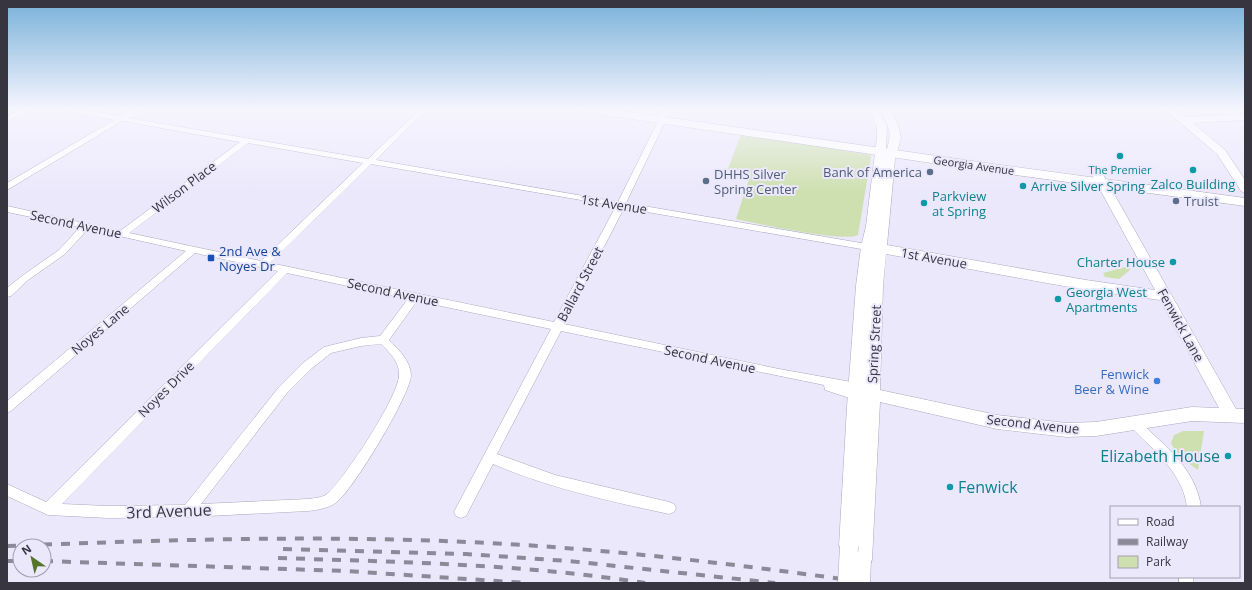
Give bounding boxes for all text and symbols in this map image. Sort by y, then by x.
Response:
marker: The Premier [1115,151,1125,161]
street label: Georgia Avenue [933,152,1015,178]
street label: Wilson Place [148,157,220,217]
place label: The Premier [1089,162,1152,177]
place label: Bank of America [823,163,922,181]
place label: DHHS Silver Spring Center [714,165,797,198]
marker: Zalco Building [1188,165,1198,175]
marker: Bank of America [925,167,935,177]
place label: Zalco Building [1151,175,1235,193]
marker: DHHS Silver Spring Center [701,176,711,186]
place label: Arrive Silver Spring [1031,177,1145,195]
marker: Arrive Silver Spring [1018,181,1028,191]
place label: Parkview at Spring [932,187,986,220]
street label: 1st Avenue [580,190,648,218]
place label: Truist [1184,192,1219,210]
marker: Truist [1171,196,1181,206]
marker: Parkview at Spring [919,198,929,208]
street label: Second Avenue [29,206,123,242]
place label: 2nd Ave & Noyes Dr [219,242,281,275]
street label: Ballard Street [553,243,607,325]
street label: 1st Avenue [899,243,969,273]
marker: 2nd Ave & Noyes Dr [206,253,216,263]
place label: Charter House [1077,253,1165,271]
marker: Charter House [1168,257,1178,267]
street label: Second Avenue [346,274,440,310]
place label: Georgia West Apartments [1066,283,1147,316]
street label: Fenwick Lane [1153,285,1209,365]
marker: Georgia West Apartments [1053,294,1063,304]
street label: Noyes Lane [67,300,133,358]
street label: Spring Street [863,304,885,384]
street label: Second Avenue [663,341,757,377]
street label: Noyes Drive [134,357,198,421]
place label: Fenwick Beer & Wine [1074,365,1149,398]
marker: Fenwick Beer & Wine [1152,376,1162,386]
street label: Second Avenue [986,410,1080,438]
place label: Elizabeth House [1100,445,1220,467]
marker: Elizabeth House [1223,451,1233,461]
place label: Fenwick [958,476,1018,498]
marker: Fenwick [945,482,955,492]
street label: 3rd Avenue [126,499,212,523]
legend [1110,506,1240,578]
text: Road [1146,513,1175,530]
text: Railway [1146,533,1189,550]
north arrow [12,538,52,578]
text: N [18,541,34,558]
text: Park [1146,553,1172,570]

